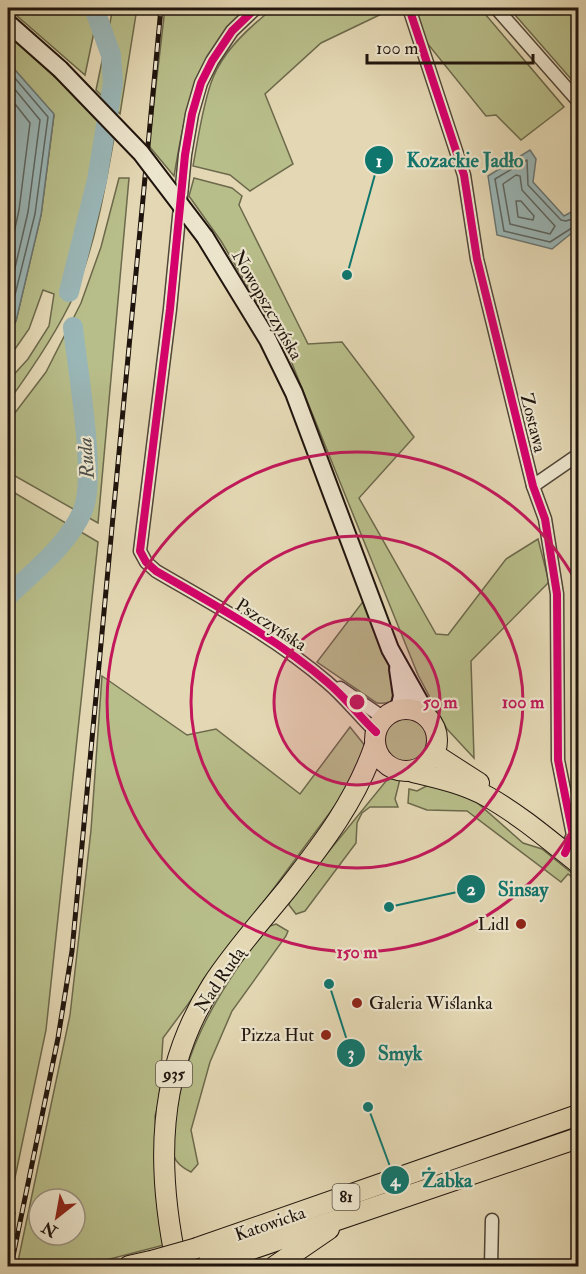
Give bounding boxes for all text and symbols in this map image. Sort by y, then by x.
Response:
scale bar [367,27,534,65]
text: 100 m [376,37,419,60]
callout: Kozackie Jadło [364,141,535,179]
text: Kozackie Jadło [406,148,524,173]
text: 1 [376,150,382,173]
street label: Nowopszczyńska [226,246,308,365]
street label: Zostawa [515,391,552,455]
water label: Ruda [72,437,100,480]
street label: Pszczyńska [231,593,311,657]
text: 50 m [423,691,458,714]
text: 100 m [502,691,545,714]
centre of rings [347,692,367,712]
callout: Sinsay [456,870,560,908]
text: Sinsay [498,877,549,903]
text: 2 [466,878,476,901]
place label: Lidl [478,913,509,936]
marker: Lidl [514,917,528,931]
text: 150 m [336,941,379,964]
street label: Nad Rudą [190,942,251,1017]
place label: Galeria Wiślanka [369,992,493,1015]
marker: Galeria Wiślanka [350,996,364,1010]
place label: Pizza Hut [240,1024,314,1047]
marker: Pizza Hut [319,1028,333,1042]
callout: Smyk [336,1034,435,1072]
text: Smyk [378,1041,423,1067]
text: 3 [348,1042,355,1065]
road number: 935 [156,1061,192,1087]
callout: Żabka [380,1161,484,1199]
text: Żabka [422,1167,473,1193]
text: 4 [389,1169,401,1192]
road number: 81 [332,1184,360,1210]
north arrow [27,1187,87,1247]
street label: Katowicka [232,1201,309,1247]
text: N [38,1216,62,1242]

